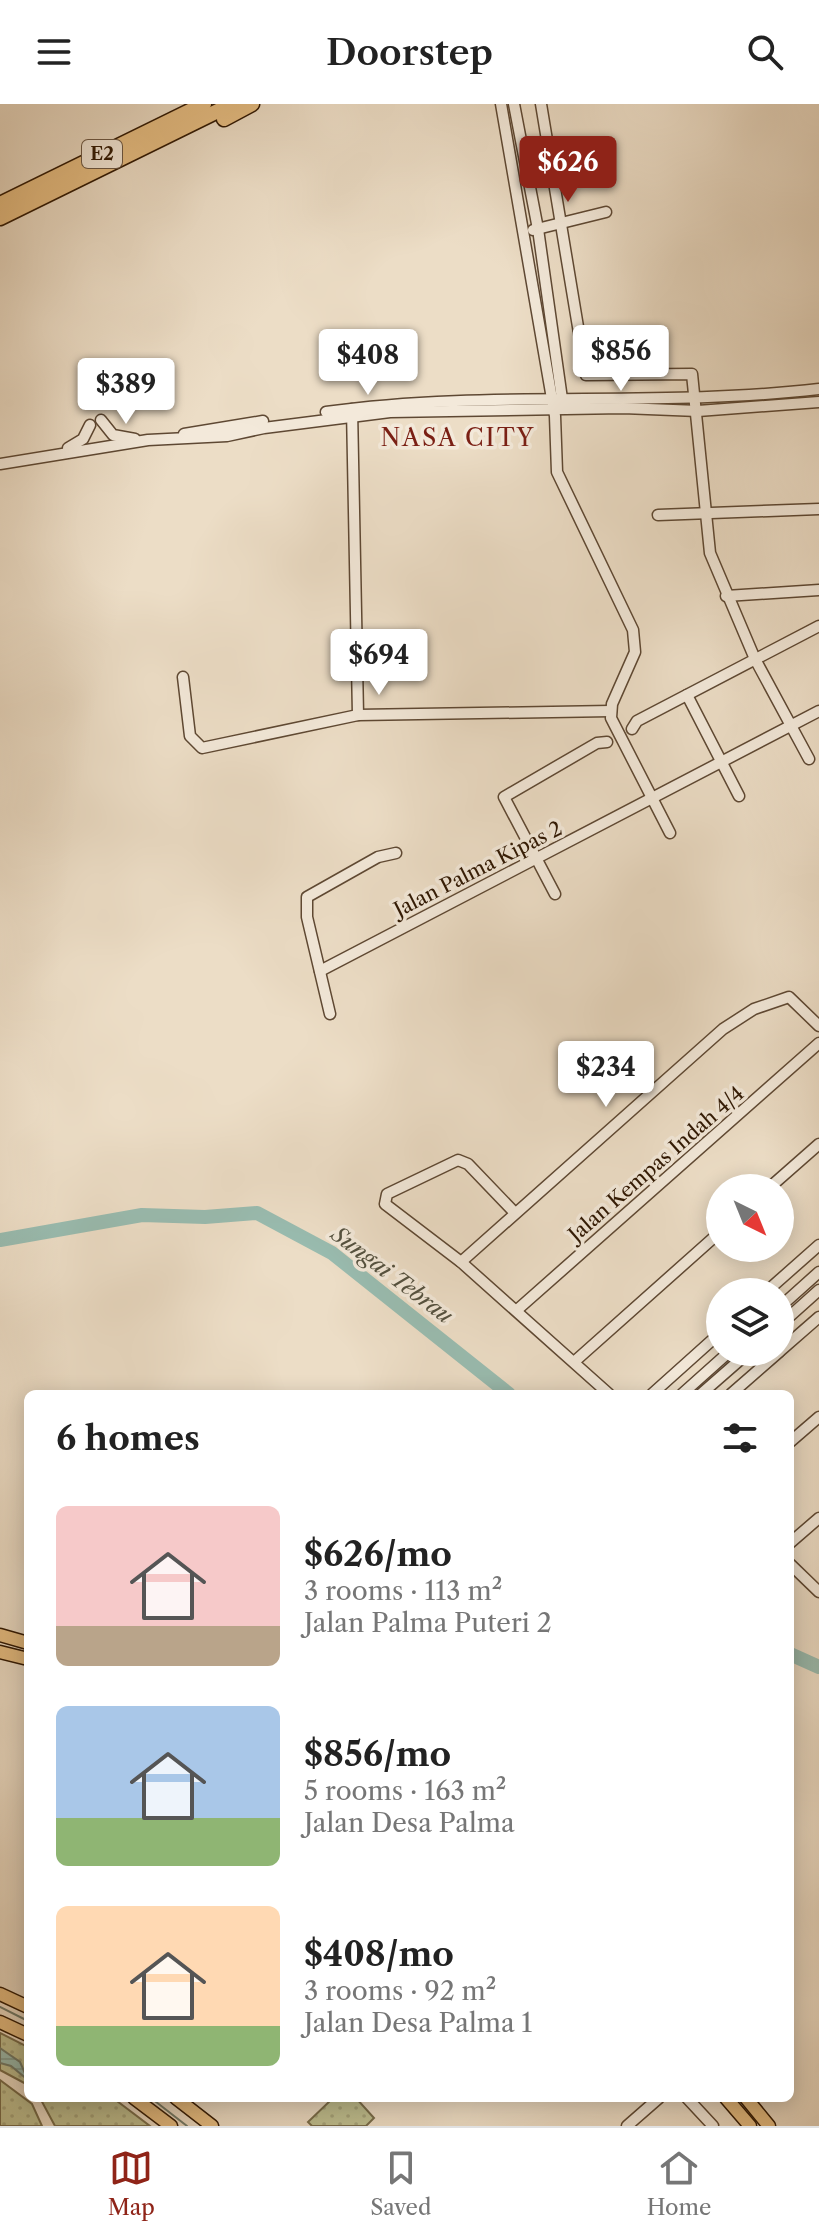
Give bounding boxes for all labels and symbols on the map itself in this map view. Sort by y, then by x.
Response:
pin: $626 [521,136,615,204]
road number: E2 [82,140,122,168]
pin: $856 [574,325,668,393]
pin: $408 [321,329,415,397]
pin: $389 [79,358,173,426]
district label: NASA CITY [380,423,536,452]
pin: $694 [332,629,426,697]
street label: Jalan Palma Kipas 2 [387,816,566,923]
pin: $234 [559,1041,653,1109]
street label: Jalan Kempas Indah 4/4 [561,1081,748,1249]
north arrow [706,1174,794,1262]
water label: Sungai Tebrau [324,1219,459,1330]

